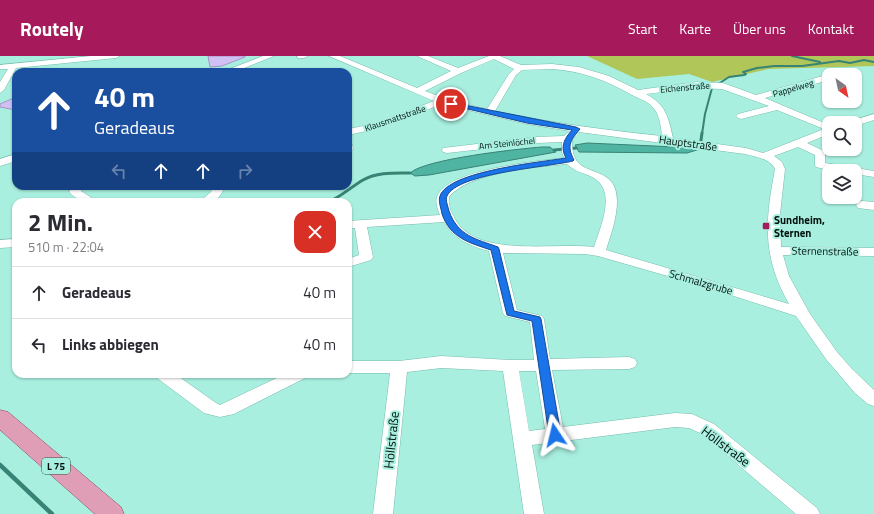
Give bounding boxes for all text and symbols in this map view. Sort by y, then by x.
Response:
text: Routely [20,14,83,43]
text: Start [628,18,657,39]
text: Karte [679,18,711,39]
text: Über uns [733,18,786,39]
text: Kontakt [808,18,854,39]
north arrow [822,68,862,108]
map controls [822,68,862,204]
text: 40 m [94,75,155,118]
street label: Pappelweg [771,76,815,100]
street label: Eichenstraße [660,78,711,96]
icon: ahead [28,84,80,136]
pin [434,87,468,121]
icon: arrive [440,93,462,115]
street label: Klausmattstraße [363,101,428,135]
text: Geradeaus [94,114,175,141]
button: search [822,116,862,156]
street label: Hauptstraße [658,131,719,155]
street label: Am Steinlöchel [478,134,536,152]
icon: left [108,160,130,182]
icon: ahead [150,160,172,182]
icon: ahead [192,160,214,182]
icon: right [234,160,256,182]
button: layers [822,164,862,204]
text: 2 Min. [28,204,93,240]
button: close [294,211,336,253]
place label: Sundheim, Sternen [774,212,825,241]
marker: Sundheim, Sternen [761,221,771,231]
text: 510 m · 22:04 [28,237,104,257]
street label: Sternenstraße [792,242,859,260]
street label: Schmalzgrube [667,265,735,299]
text: Geradeaus [62,281,131,304]
text: 40 m [303,281,336,304]
icon: ahead [28,282,50,304]
text: Links abbiegen [62,333,159,356]
text: 40 m [303,333,336,356]
icon: left [28,334,50,356]
street label: Höllstraße [378,410,404,470]
position arrow [534,414,576,456]
street label: Höllstraße [697,421,755,471]
road number: L 75 [42,458,70,474]

